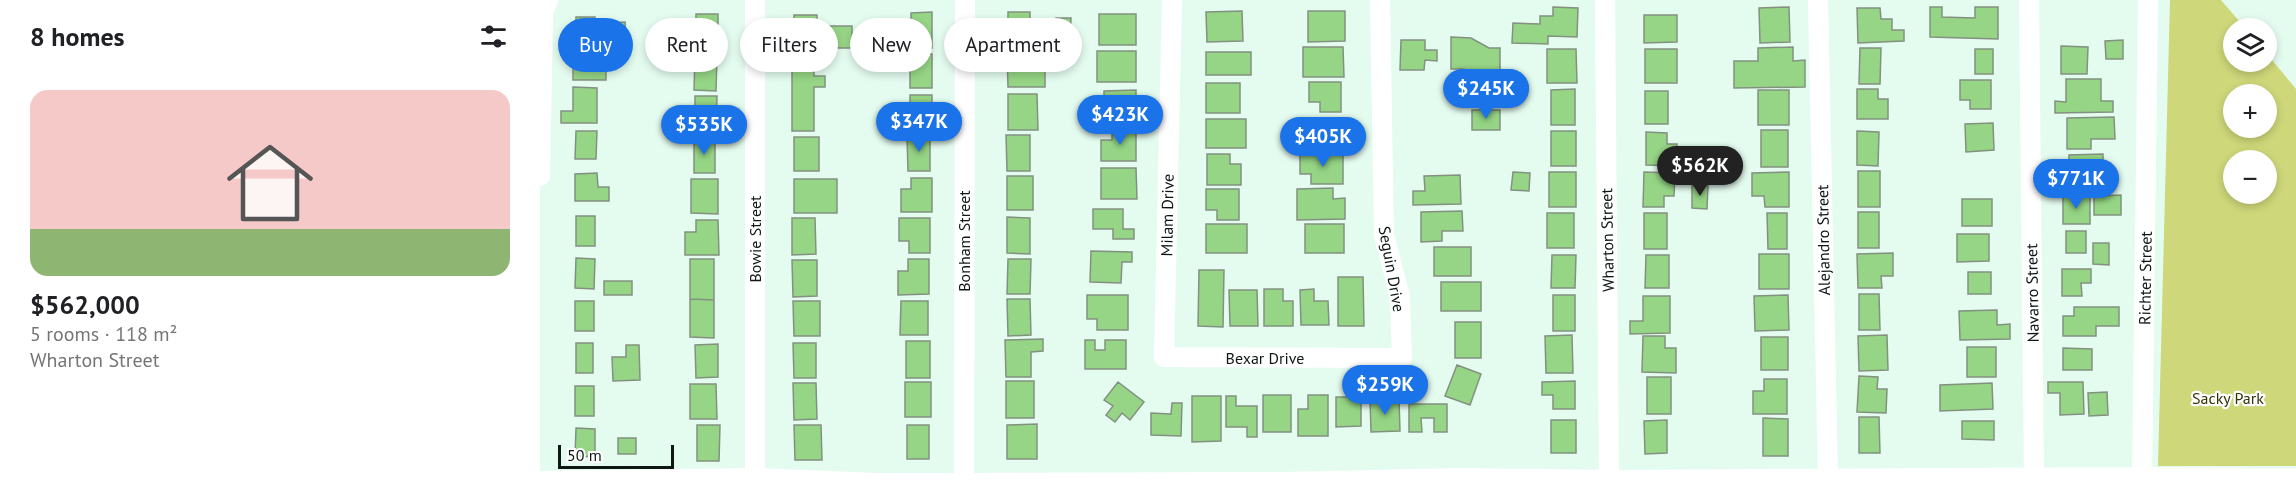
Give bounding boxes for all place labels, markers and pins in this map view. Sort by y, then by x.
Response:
pin: $245K [1444,69,1528,120]
pin: $423K [1078,95,1162,146]
pin: $347K [877,102,961,153]
pin: $535K [662,105,746,156]
pin: $405K [1281,117,1365,168]
pin: $562K [1658,146,1742,197]
pin: $771K [2034,159,2118,210]
pin: $259K [1343,365,1427,416]

